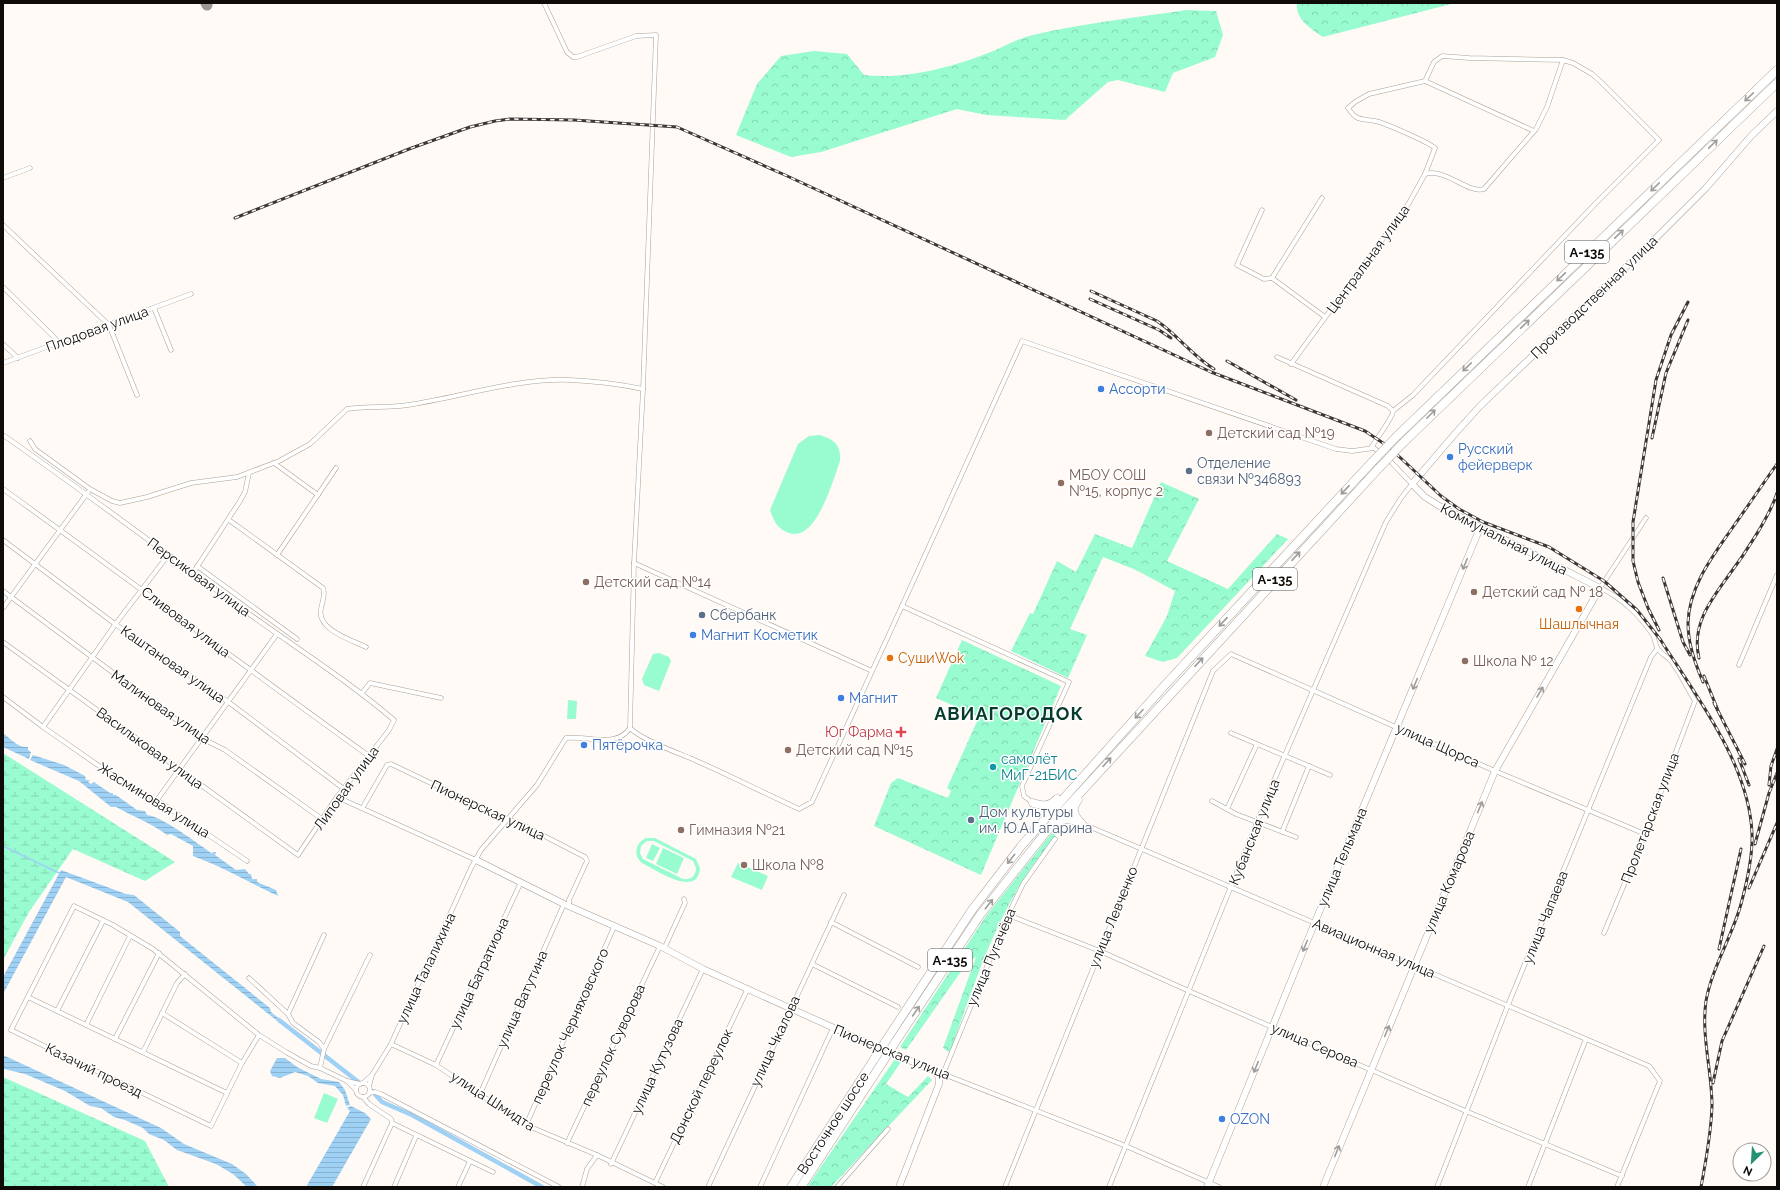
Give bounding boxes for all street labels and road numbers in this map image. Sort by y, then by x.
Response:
street label: Центральная улица [1323,202,1413,316]
street label: Производственная улица [1527,232,1661,362]
road number: А-135 [1565,241,1609,263]
street label: Плодовая улица [44,303,150,355]
street label: Коммунальная улица [1438,500,1570,578]
street label: Персиковая улица [144,534,254,620]
road number: А-135 [1253,568,1297,590]
street label: Сливовая улица [139,583,233,661]
street label: Каштановая улица [118,622,228,706]
street label: Малиновая улица [108,667,214,747]
street label: Васильковая улица [93,704,207,792]
street label: улица Щорса [1394,720,1482,770]
street label: Липовая улица [310,743,382,833]
street label: Пролетарская улица [1618,750,1682,886]
street label: Жасминовая улица [95,759,213,841]
street label: Пионерская улица [428,776,548,844]
street label: Кубанская улица [1225,777,1283,887]
street label: улица Тельмана [1314,805,1370,909]
street label: улица Комарова [1420,828,1478,936]
street label: улица Левченко [1085,864,1141,970]
street label: улица Чапаева [1519,868,1571,966]
street label: улица Пугачёва [963,906,1019,1008]
street label: улица Талалихина [393,910,459,1026]
street label: улица Багратиона [446,915,512,1031]
street label: Авиационная улица [1310,915,1438,981]
street label: переулок Черняховского [528,946,612,1106]
street label: улица Ватутина [493,948,551,1050]
road number: А-135 [928,949,972,971]
street label: переулок Суворова [578,982,648,1108]
street label: улица Чкалова [747,993,803,1089]
street label: улица Кутузова [628,1016,686,1116]
street label: улица Серова [1269,1019,1361,1071]
street label: Пионерская улица [831,1021,953,1083]
street label: Донской переулок [666,1026,736,1146]
street label: Казачий проезд [43,1040,145,1100]
street label: улица Шмидта [448,1068,538,1134]
street label: Восточное шоссе [794,1069,872,1177]

